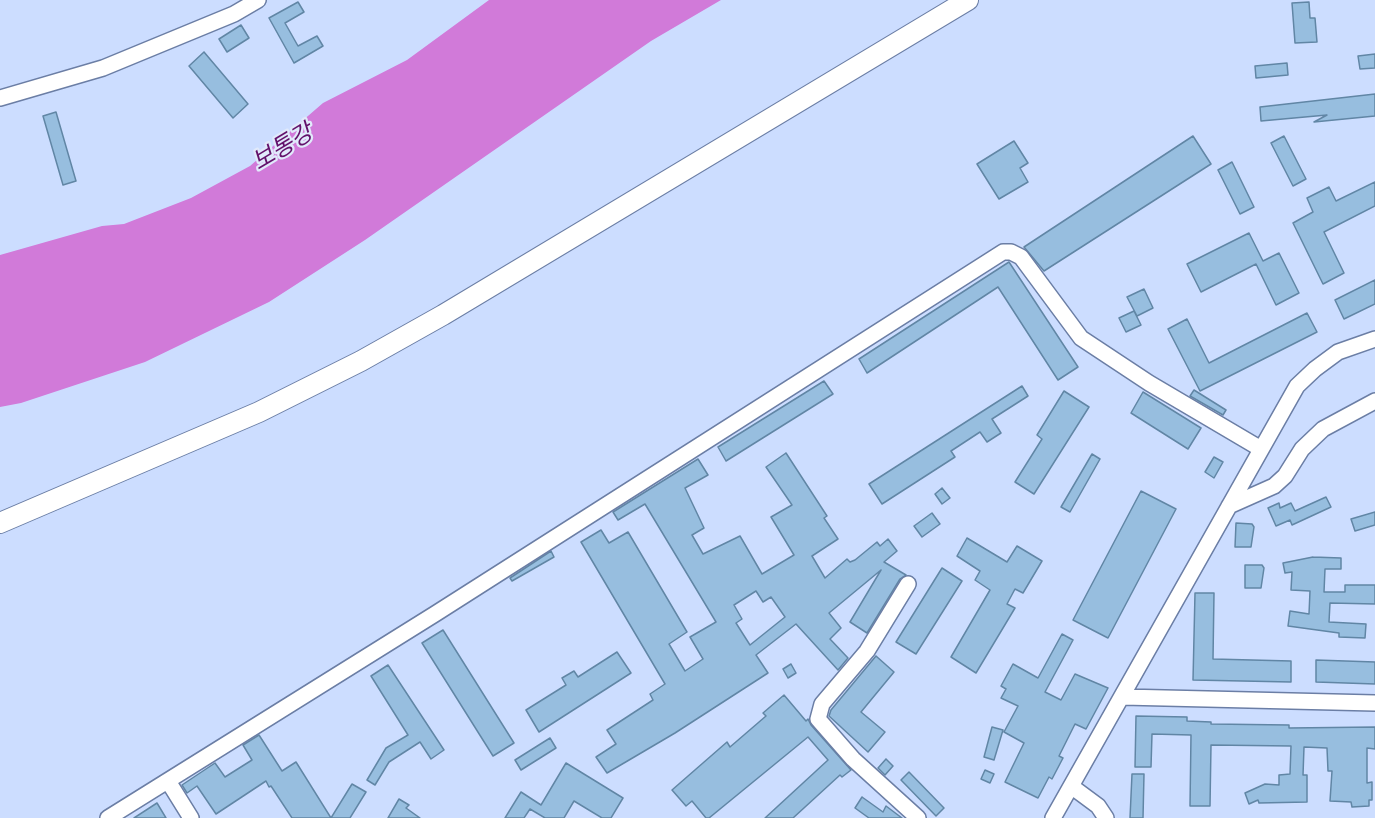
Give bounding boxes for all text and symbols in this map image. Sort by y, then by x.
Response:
water label: 보통강 [247,119,319,177]

